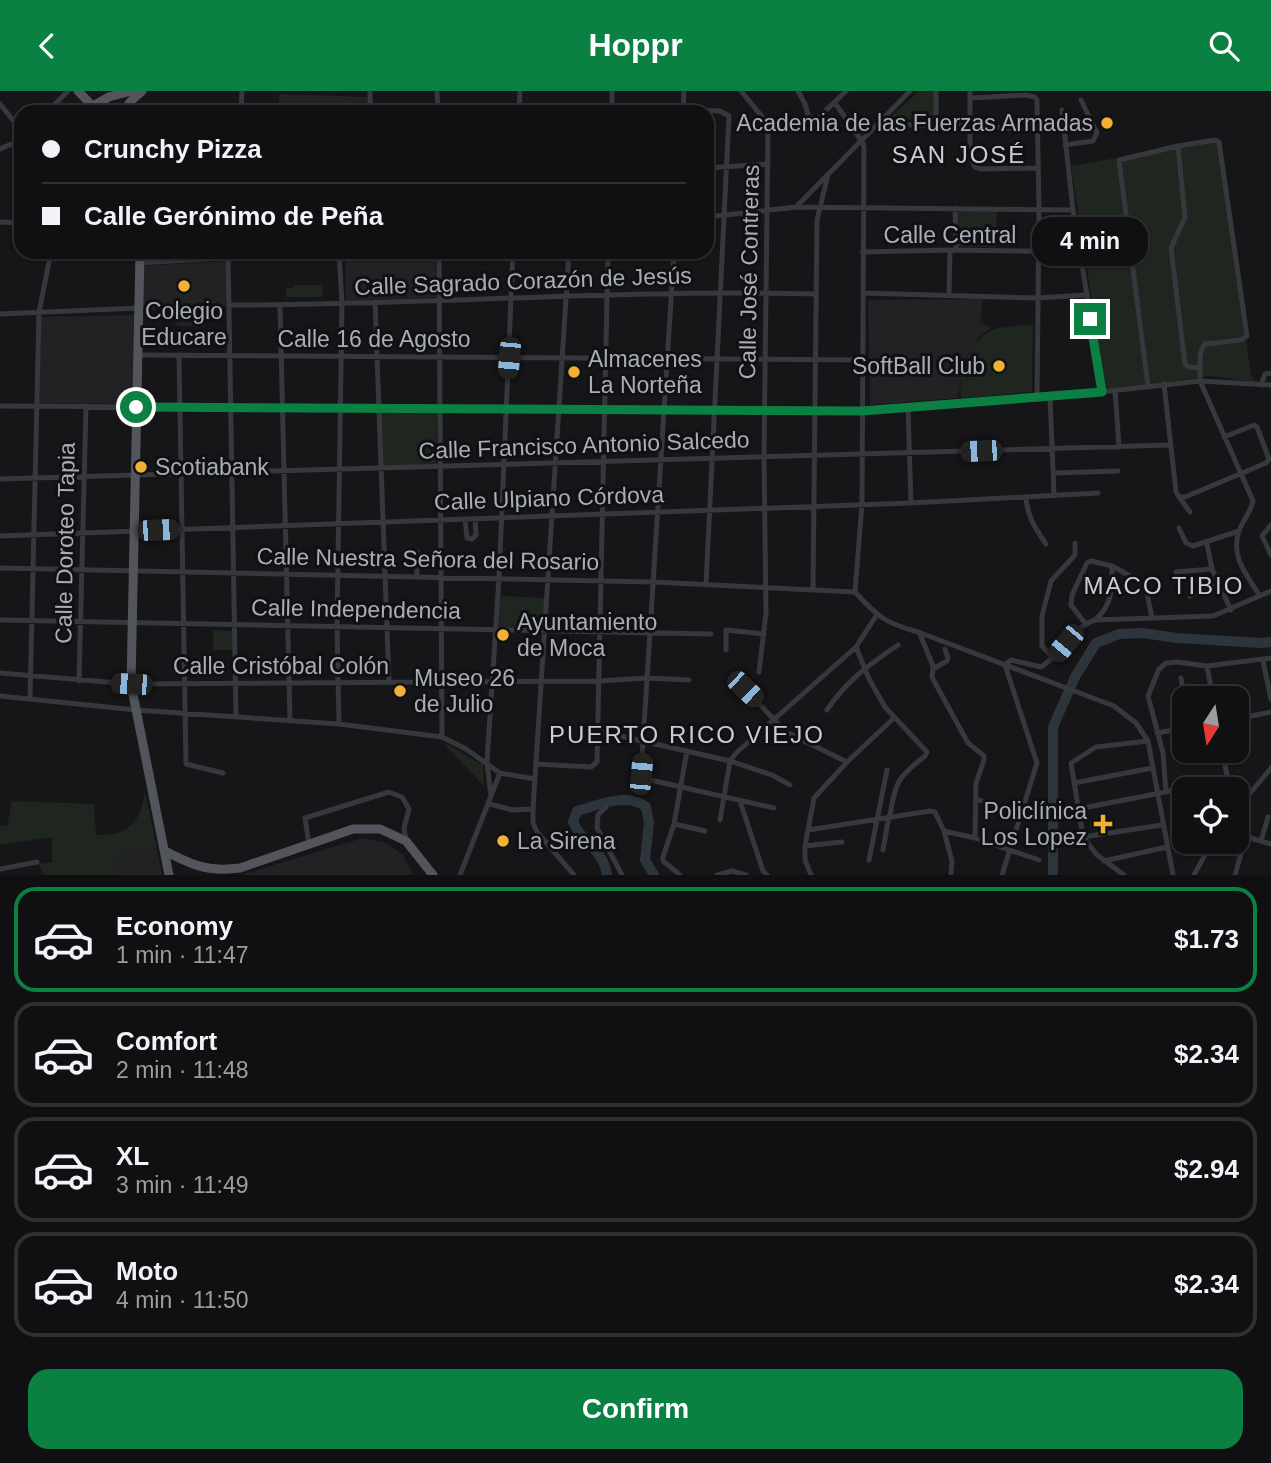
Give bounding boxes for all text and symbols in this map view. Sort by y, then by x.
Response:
icon: back [28,27,66,65]
text: Hoppr [588,27,683,63]
icon: search [1205,27,1243,65]
place label: Academia de las Fuerzas Armadas [736,110,1093,136]
marker: Academia de las Fuerzas Armadas [1099,115,1115,131]
text: Crunchy Pizza [84,134,262,164]
district label: SAN JOSÉ [892,141,1026,168]
street label: Calle José Contreras [734,164,764,380]
text: Calle Gerónimo de Peña [84,201,383,231]
callout: 4 min [1032,217,1148,267]
street label: Calle Central [884,222,1016,248]
text: 4 min [1060,228,1120,254]
street label: Calle Sagrado Corazón de Jesús [354,262,692,300]
marker: Colegio Educare [176,278,192,294]
place label: Colegio Educare [141,298,227,350]
route end [1074,303,1106,335]
street label: Calle 16 de Agosto [277,326,471,352]
car [497,336,522,380]
place label: Almacenes La Norteña [588,346,702,398]
place label: SoftBall Club [852,353,985,379]
marker: SoftBall Club [991,358,1007,374]
marker: Almacenes La Norteña [566,364,582,380]
route start [120,391,152,423]
street label: Calle Francisco Antonio Salcedo [418,426,750,464]
car [960,440,1003,462]
street label: Calle Doroteo Tapia [50,442,80,644]
place label: Scotiabank [155,454,269,480]
marker: Scotiabank [133,459,149,475]
street label: Calle Ulpiano Córdova [434,481,665,515]
car [137,519,180,541]
street label: Calle Nuestra Señora del Rosario [256,543,600,575]
district label: MACO TIBIO [1084,572,1244,599]
street label: Calle Independencia [251,594,461,624]
place label: Ayuntamiento de Moca [517,609,657,661]
car [1045,620,1088,666]
marker: Ayuntamiento de Moca [495,627,511,643]
street label: Calle Cristóbal Colón [173,653,389,679]
place label: Museo 26 de Julio [414,665,515,717]
car [723,667,768,711]
car [110,672,153,696]
marker: Museo 26 de Julio [392,683,408,699]
north arrow [1172,686,1250,763]
map controls [1172,686,1249,854]
district label: PUERTO RICO VIEJO [549,721,825,748]
car [629,752,654,796]
button: locate [1172,777,1249,854]
place label: Policlínica Los Lopez [981,798,1087,850]
marker: Policlínica Los Lopez [1093,814,1113,834]
place label: La Sirena [517,828,616,854]
marker: La Sirena [495,833,511,849]
icon: car [32,908,95,971]
text: Economy [116,911,233,941]
text: $1.73 [1174,924,1239,954]
text: 1 min · 11:47 [116,942,249,968]
icon: car [32,1023,95,1086]
text: Comfort [116,1026,217,1056]
text: $2.34 [1174,1039,1239,1069]
text: 2 min · 11:48 [116,1057,249,1083]
icon: car [32,1138,95,1201]
text: XL [116,1141,149,1171]
text: $2.94 [1174,1154,1239,1184]
text: 3 min · 11:49 [116,1172,249,1198]
icon: car [32,1253,95,1316]
text: Moto [116,1256,178,1286]
text: $2.34 [1174,1269,1239,1299]
text: 4 min · 11:50 [116,1287,249,1313]
button: Confirm [28,1369,1243,1449]

